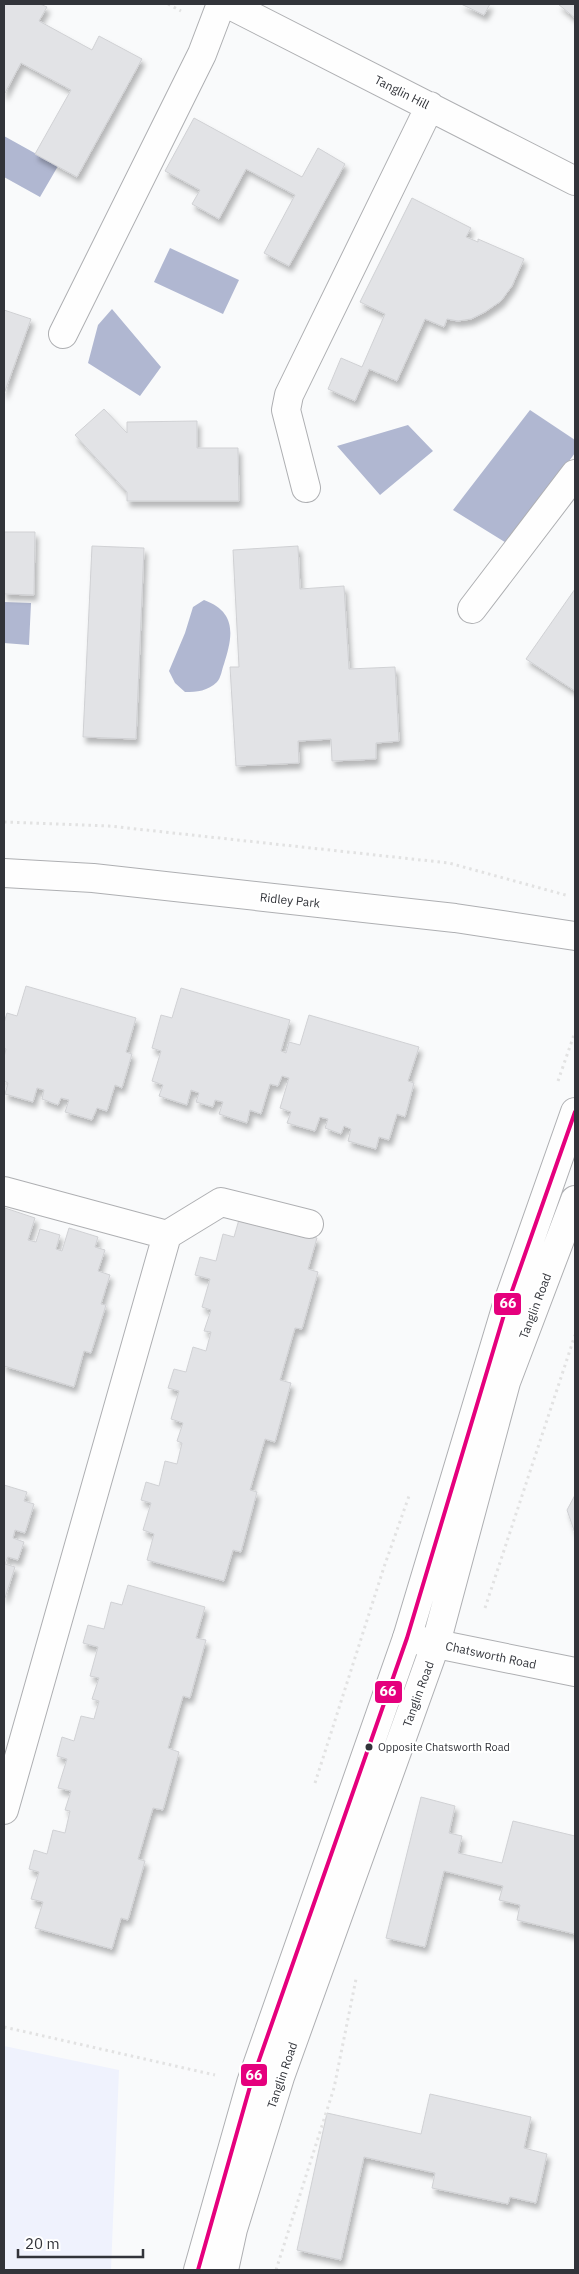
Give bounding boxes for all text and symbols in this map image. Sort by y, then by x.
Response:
street label: Tanglin Hill [372,72,432,112]
street label: Ridley Park [259,889,322,911]
street label: Tanglin Road [516,1271,554,1341]
line badge: 66 [493,1292,522,1316]
text: 66 [500,1294,516,1312]
street label: Chatsworth Road [444,1638,538,1672]
street label: Tanglin Road [399,1659,437,1729]
line badge: 66 [374,1680,403,1704]
text: 66 [380,1682,396,1700]
place label: Opposite Chatsworth Road [378,1740,510,1754]
marker: Opposite Chatsworth Road [364,1742,374,1752]
street label: Tanglin Road [264,2040,300,2110]
line badge: 66 [240,2063,268,2087]
text: 66 [246,2066,262,2084]
scale bar [18,2226,142,2258]
text: 20 m [25,2234,60,2253]

